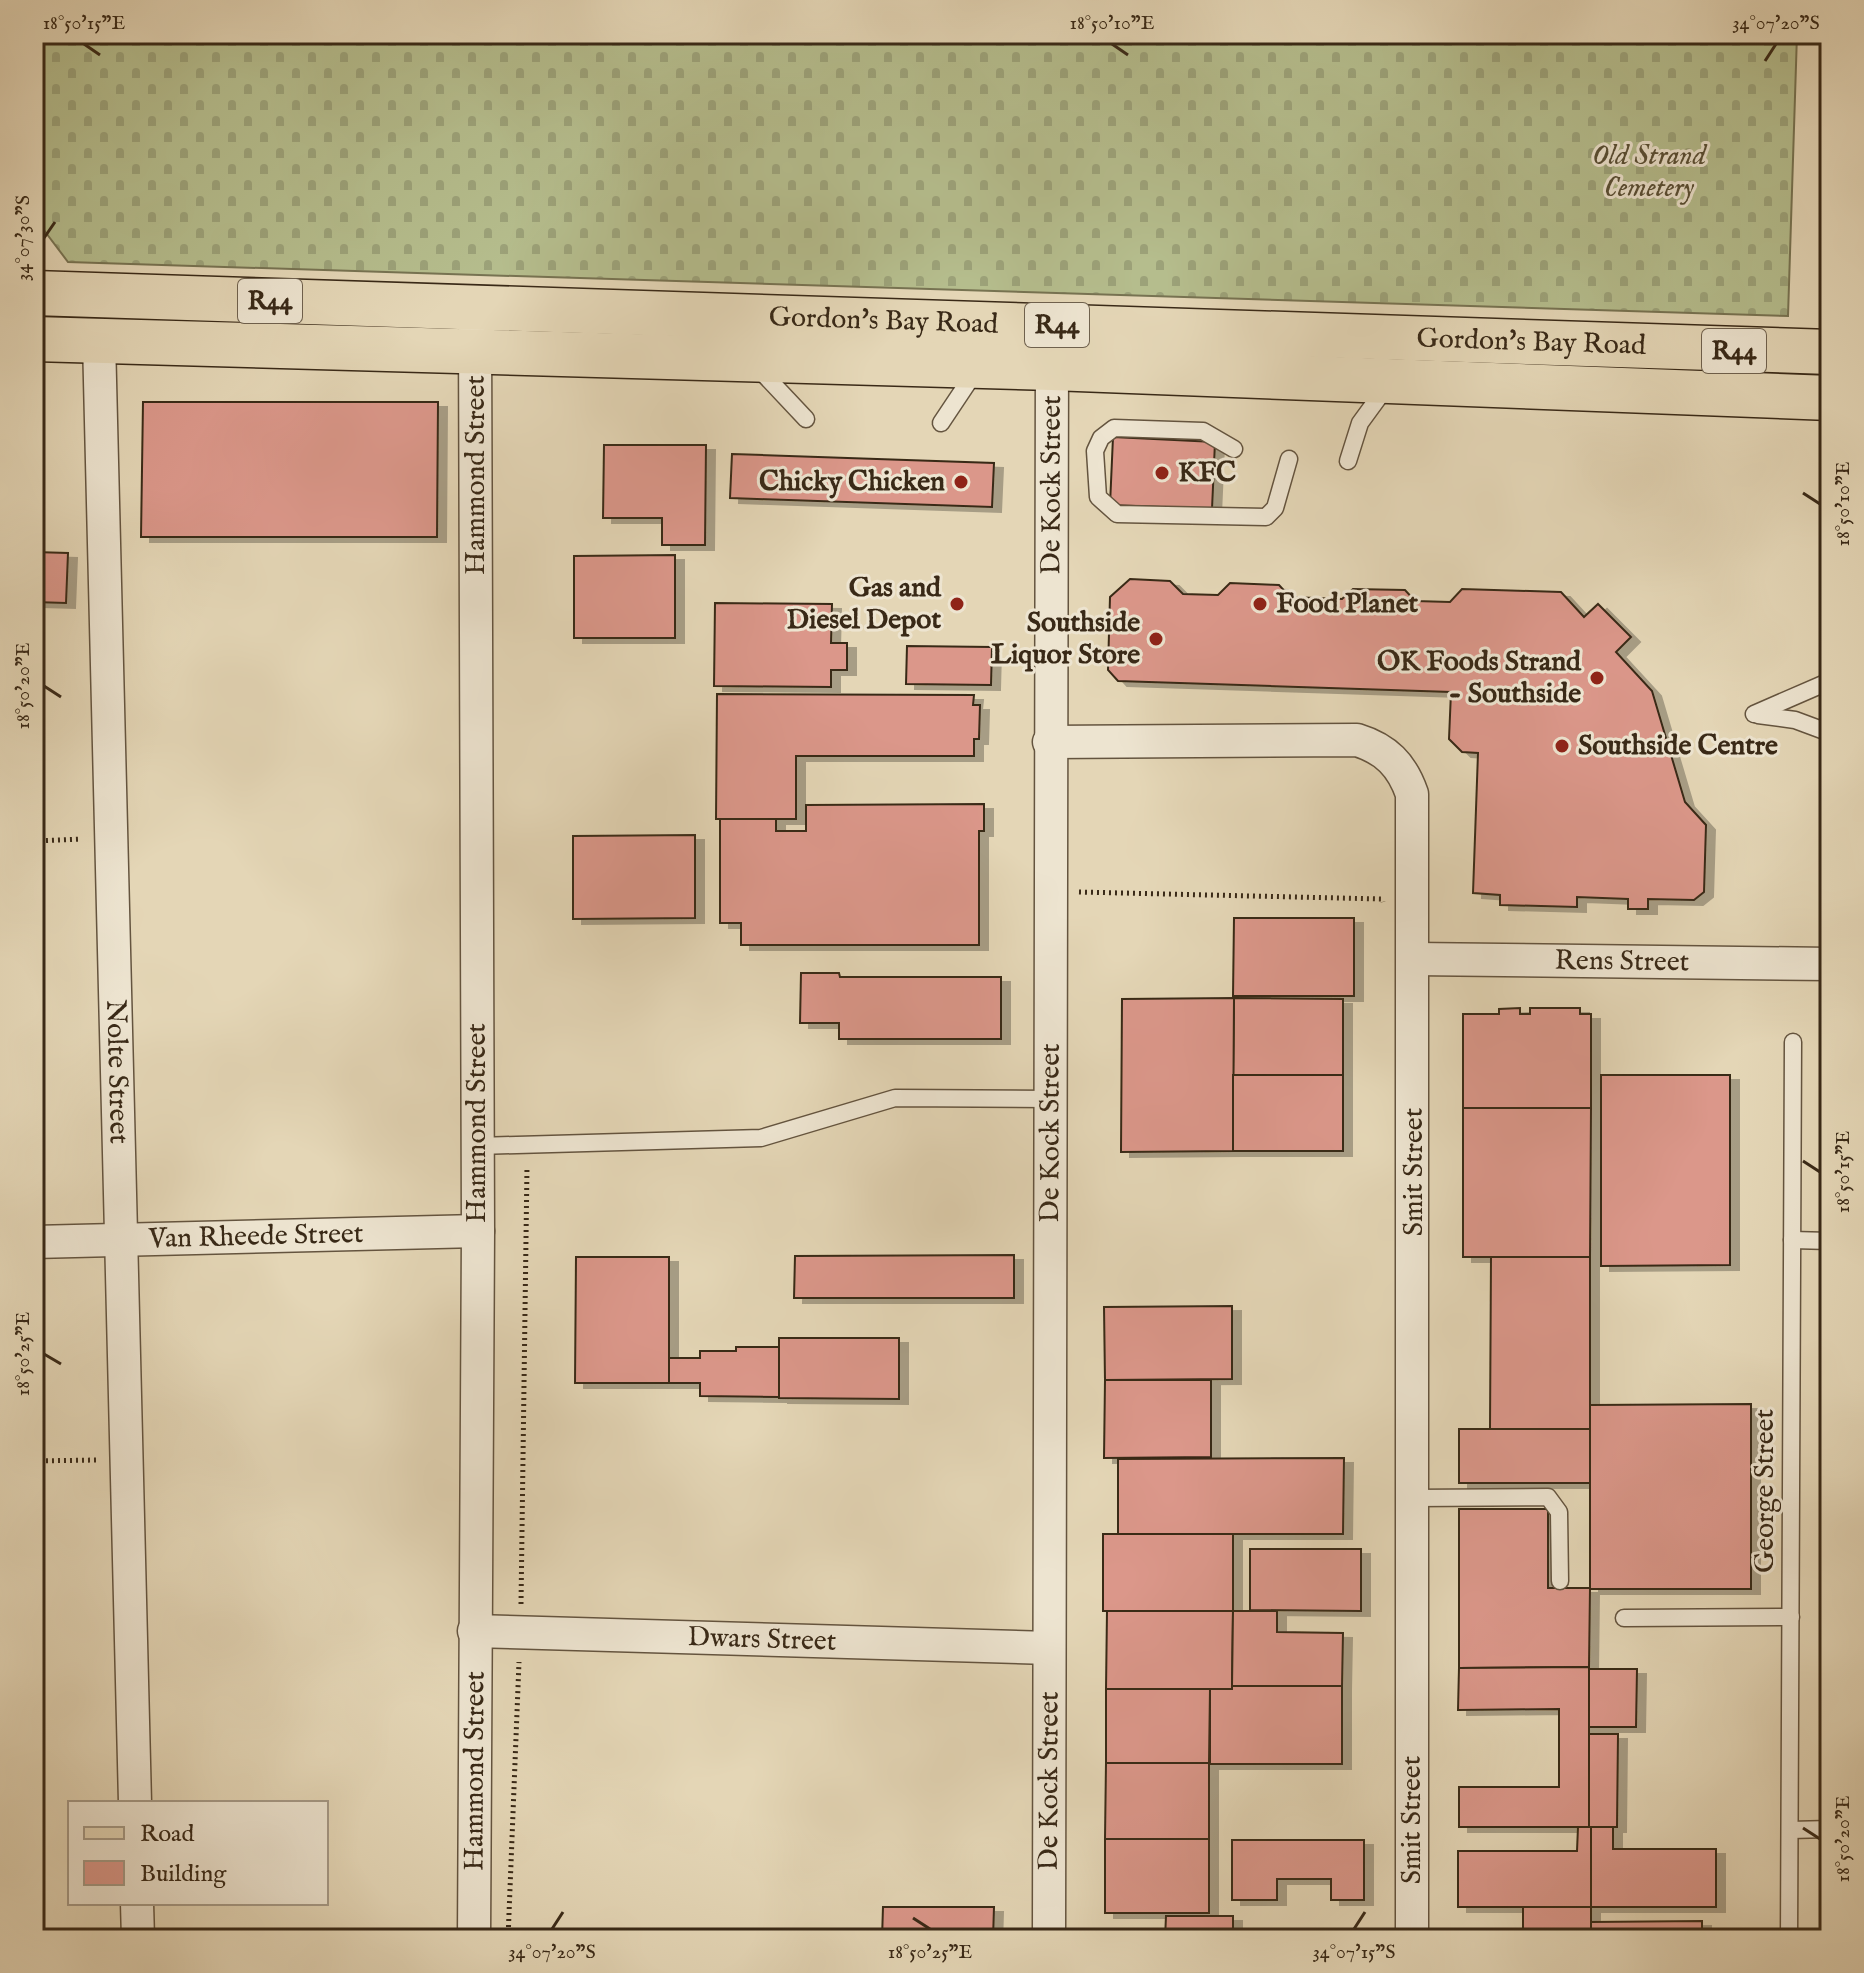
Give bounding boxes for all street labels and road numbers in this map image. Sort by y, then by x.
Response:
road number: R44 [238,279,302,323]
street label: Gordon's Bay Road [768,300,999,342]
road number: R44 [1025,303,1089,347]
street label: Gordon's Bay Road [1416,321,1647,363]
road number: R44 [1702,329,1766,373]
street label: Hammond Street [459,375,494,575]
street label: De Kock Street [1034,395,1069,575]
street label: Rens Street [1555,943,1690,980]
street label: Nolte Street [98,999,136,1145]
street label: Hammond Street [460,1023,495,1223]
street label: De Kock Street [1033,1043,1068,1223]
street label: Smit Street [1397,1107,1432,1236]
street label: Van Rheede Street [147,1216,364,1257]
street label: George Street [1748,1409,1783,1573]
street label: Dwars Street [687,1620,837,1659]
street label: Hammond Street [457,1671,493,1871]
street label: De Kock Street [1032,1691,1067,1871]
street label: Smit Street [1395,1755,1430,1884]

